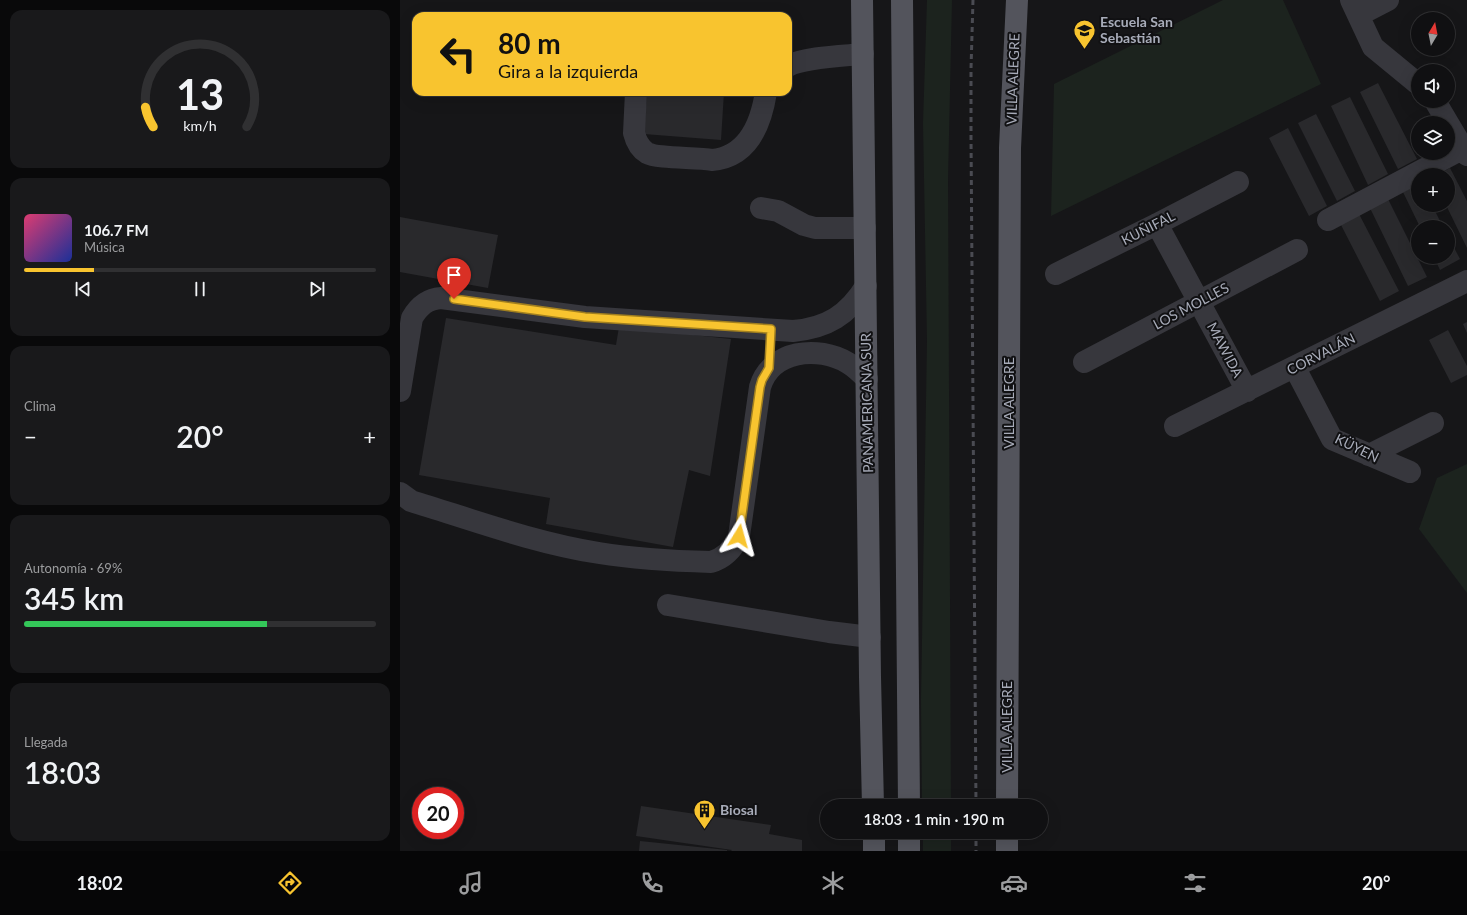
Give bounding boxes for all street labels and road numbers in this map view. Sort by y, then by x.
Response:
street label: VILLA ALEGRE [1002,33,1023,125]
street label: KUÑIFAL [1118,207,1177,248]
street label: LOS MOLLES [1150,278,1232,333]
street label: MAWIDA [1204,319,1247,381]
street label: CORVALÁN [1284,329,1358,378]
street label: PANAMERICANA SUR [857,333,876,473]
street label: VILLA ALEGRE [1000,357,1017,449]
street label: KÜYEN [1332,430,1382,466]
street label: VILLA ALEGRE [998,681,1015,773]

